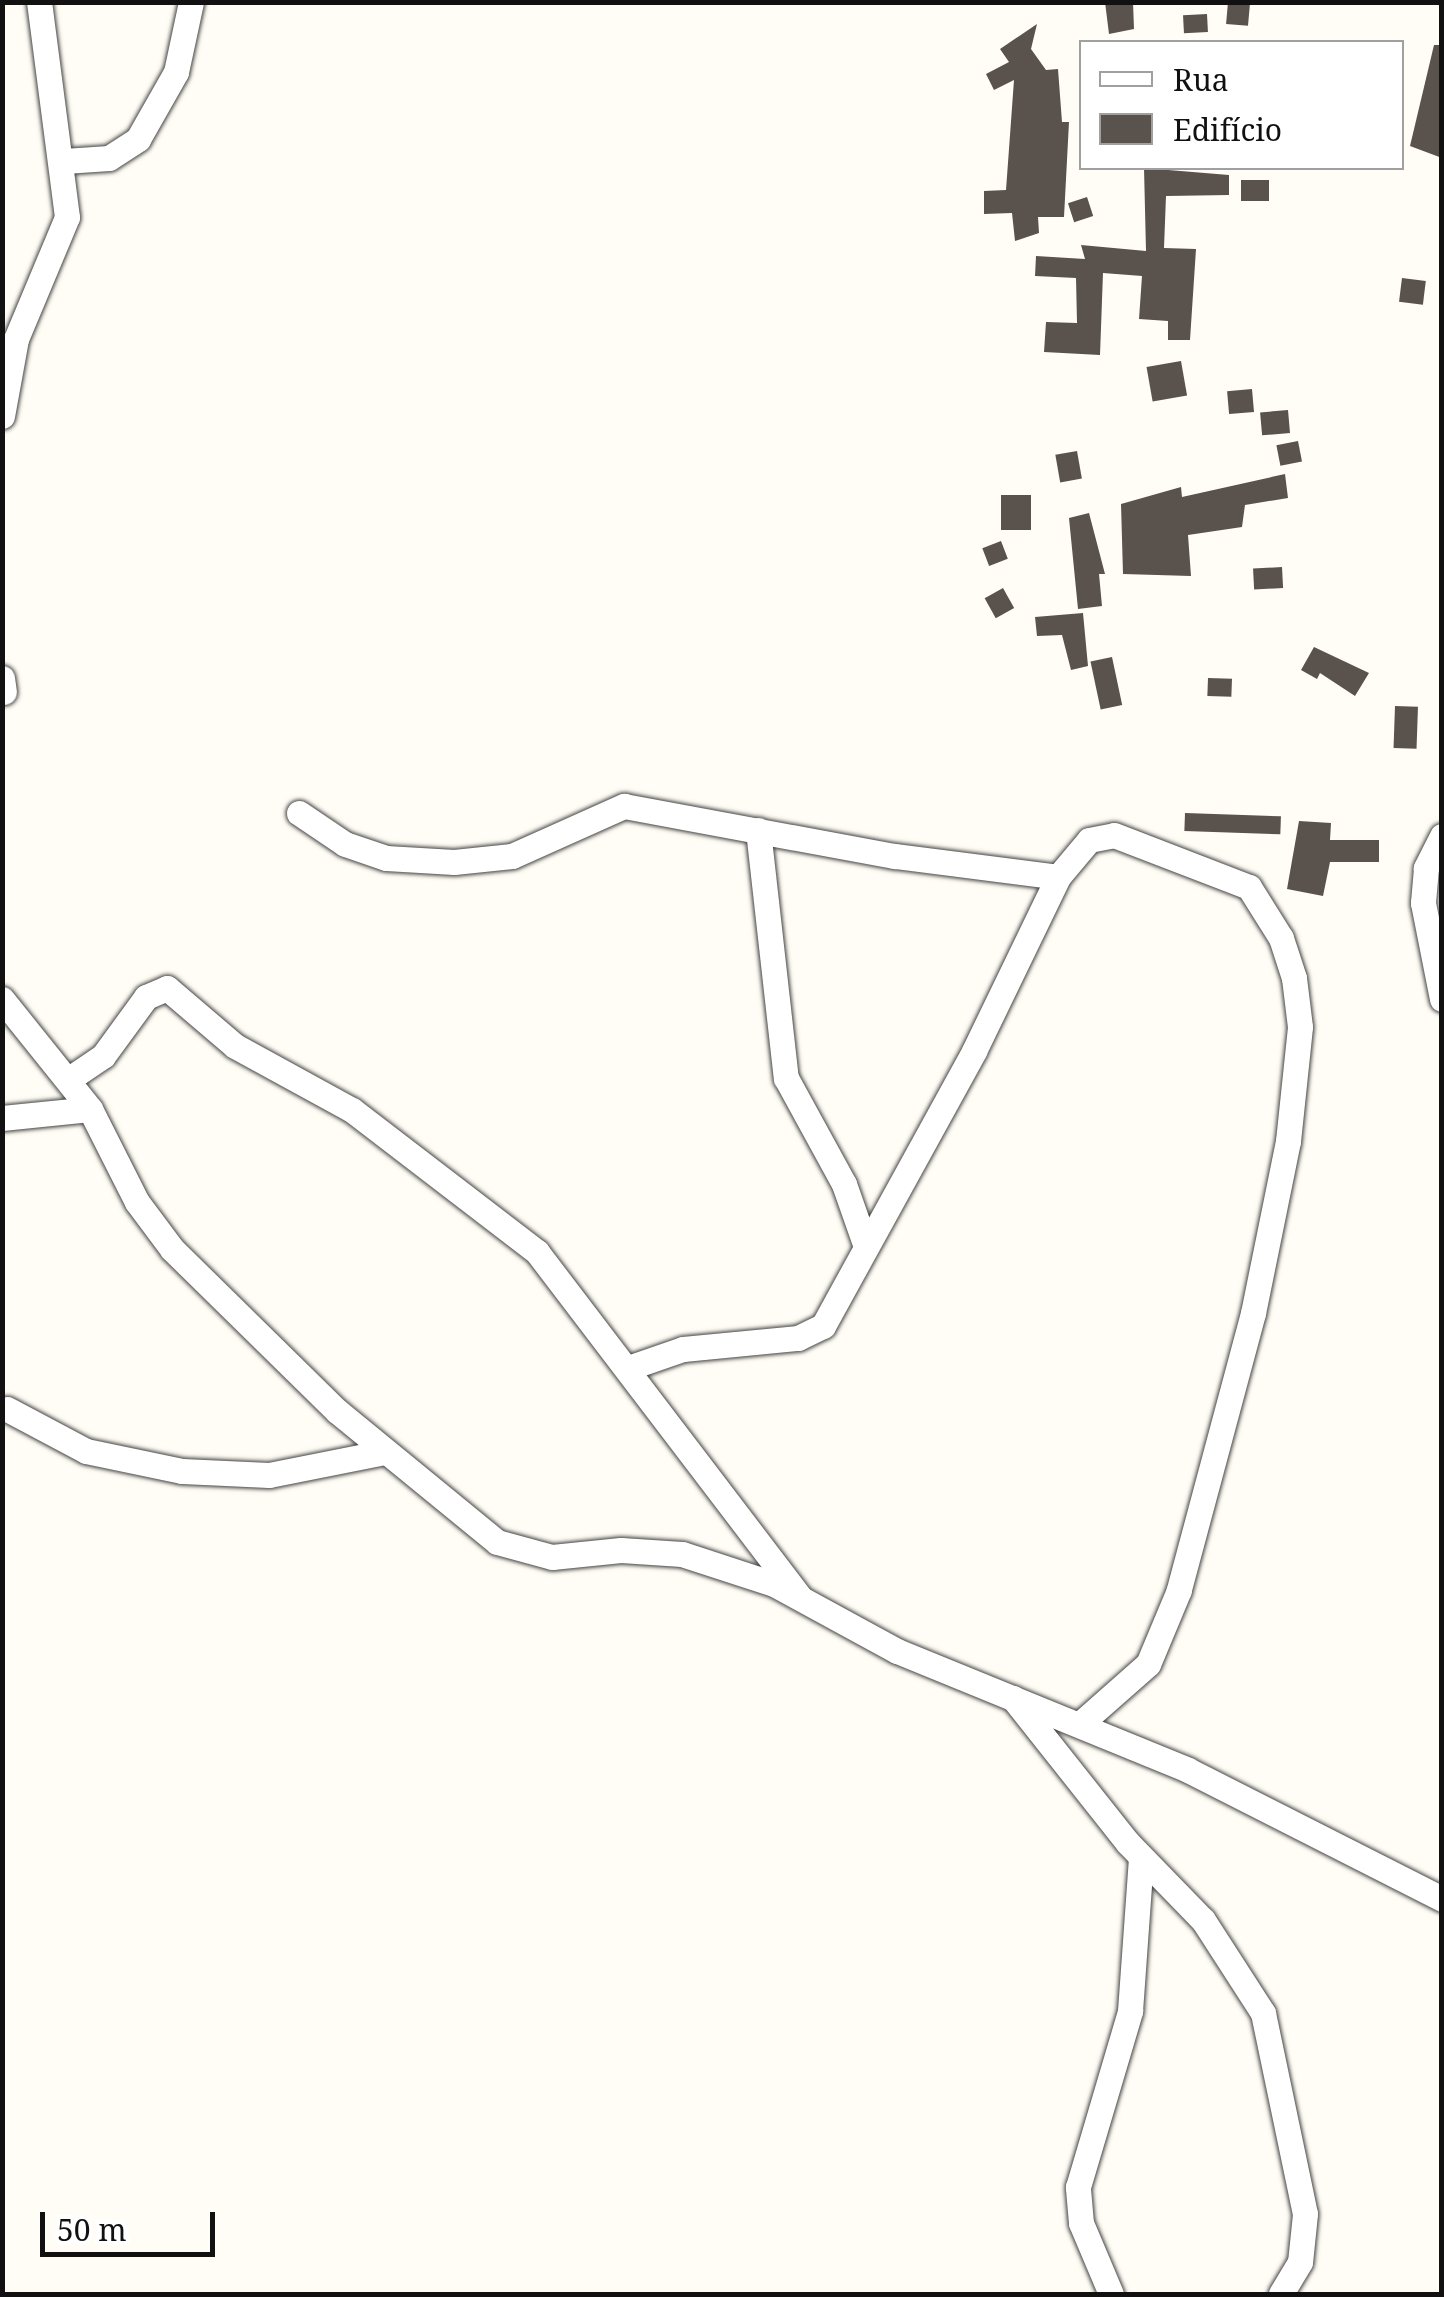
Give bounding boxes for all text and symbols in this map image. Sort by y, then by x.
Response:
legend [1079,40,1404,170]
text: Rua [1173,59,1229,100]
text: Edifício [1173,109,1282,150]
scale bar [45,2192,220,2254]
text: 50 m [57,2209,127,2250]

